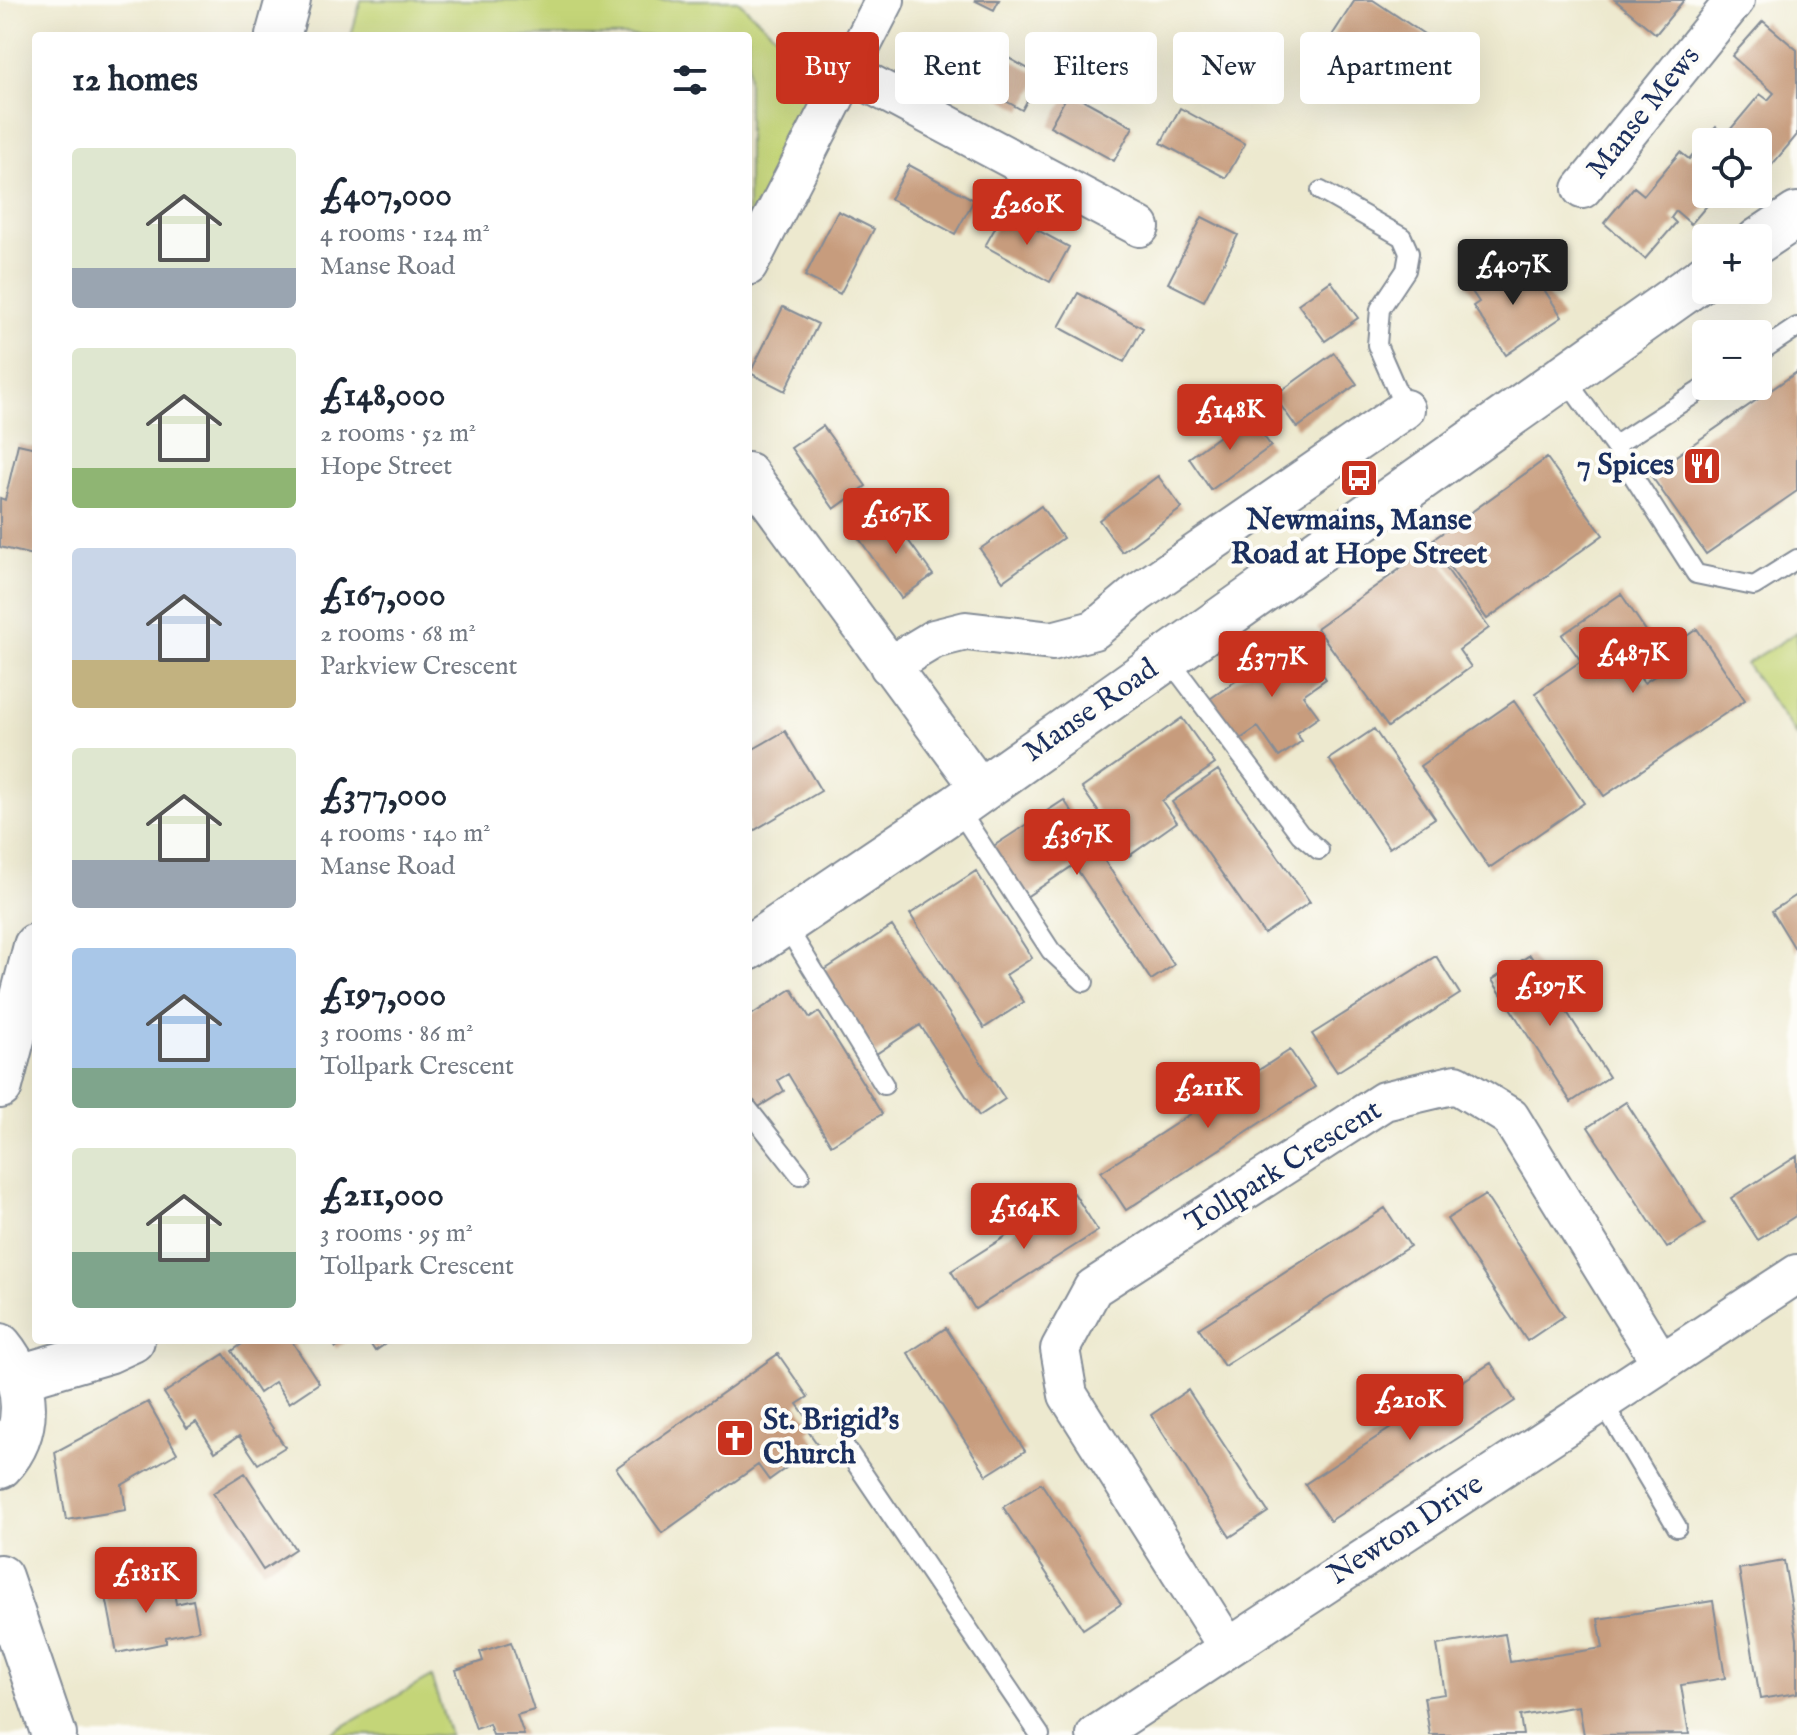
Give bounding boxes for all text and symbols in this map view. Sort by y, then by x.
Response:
chip: Buy [776,32,879,104]
chip: Rent [895,32,1009,104]
chip: Filters [1025,32,1157,104]
chip: New [1173,32,1284,104]
chip: Apartment [1300,32,1480,104]
street label: Manse Mews [1579,39,1709,187]
icon: filters [668,58,712,102]
text: 12 homes [72,59,198,102]
map controls [1692,128,1772,400]
button: locate [1692,128,1772,208]
text: £407,000 [320,174,452,217]
pin: £260K [971,179,1083,247]
icon: home [136,180,232,276]
text: £260K [991,188,1063,221]
text: 4 rooms · 124 m² [320,217,490,250]
button: + [1692,224,1772,304]
pin: £407K [1457,239,1569,307]
text: £407K [1476,248,1550,281]
text: Manse Road [320,250,455,283]
button: − [1692,320,1772,400]
text: £148,000 [320,374,445,417]
icon: home [136,380,232,476]
pin: £148K [1174,384,1286,452]
text: £148K [1195,393,1265,426]
text: 2 rooms · 52 m² [320,417,476,450]
restaurant icon: 7 Spices [1681,445,1723,487]
place label: 7 Spices [1577,447,1674,485]
text: Hope Street [320,450,452,483]
bus stop icon: Newmains, Manse Road at Hope Street [1338,457,1380,499]
pin: £167K [840,488,952,556]
text: £167K [861,497,931,530]
place label: Newmains, Manse Road at Hope Street [1231,502,1488,574]
text: £167,000 [320,574,446,617]
icon: home [136,580,232,676]
text: 2 rooms · 68 m² [320,617,476,650]
pin: £487K [1577,627,1689,695]
pin: £377K [1216,631,1328,699]
text: £487K [1597,636,1669,669]
text: £377K [1237,640,1307,673]
text: Parkview Crescent [320,650,517,683]
street label: Manse Road [1016,650,1167,771]
text: £377,000 [320,774,447,817]
icon: home [136,780,232,876]
pin: £367K [1021,809,1133,877]
text: 4 rooms · 140 m² [320,817,491,850]
text: £367K [1042,818,1112,851]
text: Manse Road [320,850,455,883]
pin: £197K [1494,960,1606,1028]
text: £197K [1515,969,1585,1002]
text: £197,000 [320,974,446,1017]
icon: home [136,980,232,1076]
text: 3 rooms · 86 m² [320,1017,473,1050]
text: Tollpark Crescent [320,1050,514,1083]
pin: £211K [1152,1062,1264,1130]
text: £211K [1174,1071,1242,1104]
street label: Tollpark Crescent [1179,1092,1389,1242]
text: £211,000 [320,1174,444,1217]
icon: home [136,1180,232,1276]
pin: £164K [968,1183,1080,1251]
text: £164K [989,1192,1059,1225]
text: 3 rooms · 95 m² [320,1217,473,1250]
text: Tollpark Crescent [320,1250,514,1283]
pin: £210K [1354,1374,1466,1442]
text: £210K [1374,1383,1446,1416]
place label: St. Brigid's Church [763,1402,899,1474]
church icon: St. Brigid's Church [714,1417,756,1459]
street label: Newton Drive [1321,1466,1491,1594]
pin: £181K [90,1547,202,1615]
text: £181K [113,1556,179,1589]

